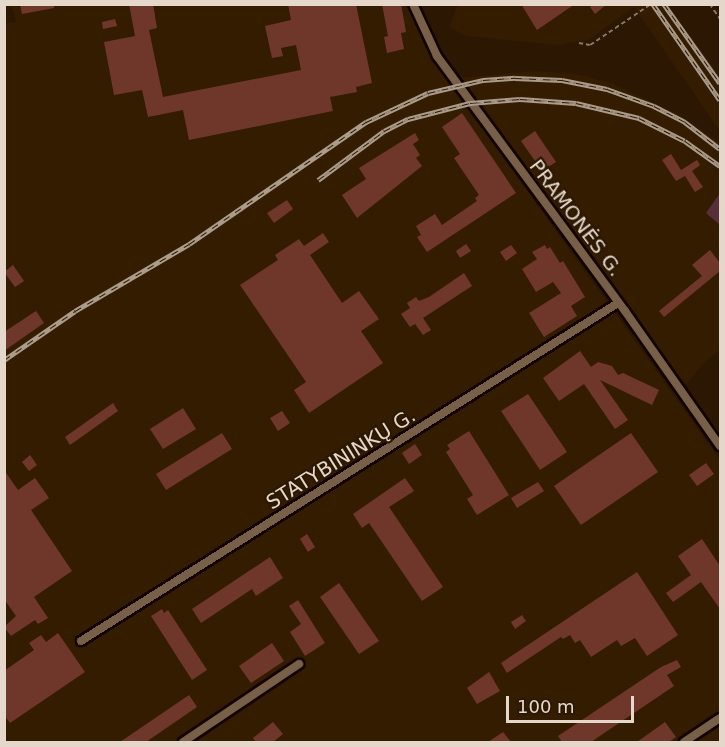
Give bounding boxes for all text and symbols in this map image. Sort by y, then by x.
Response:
street label: PRAMONĖS G. [524,155,628,281]
street label: STATYBININKŲ G. [262,403,420,515]
scale bar [509,684,636,722]
text: 100 m [517,696,575,717]

